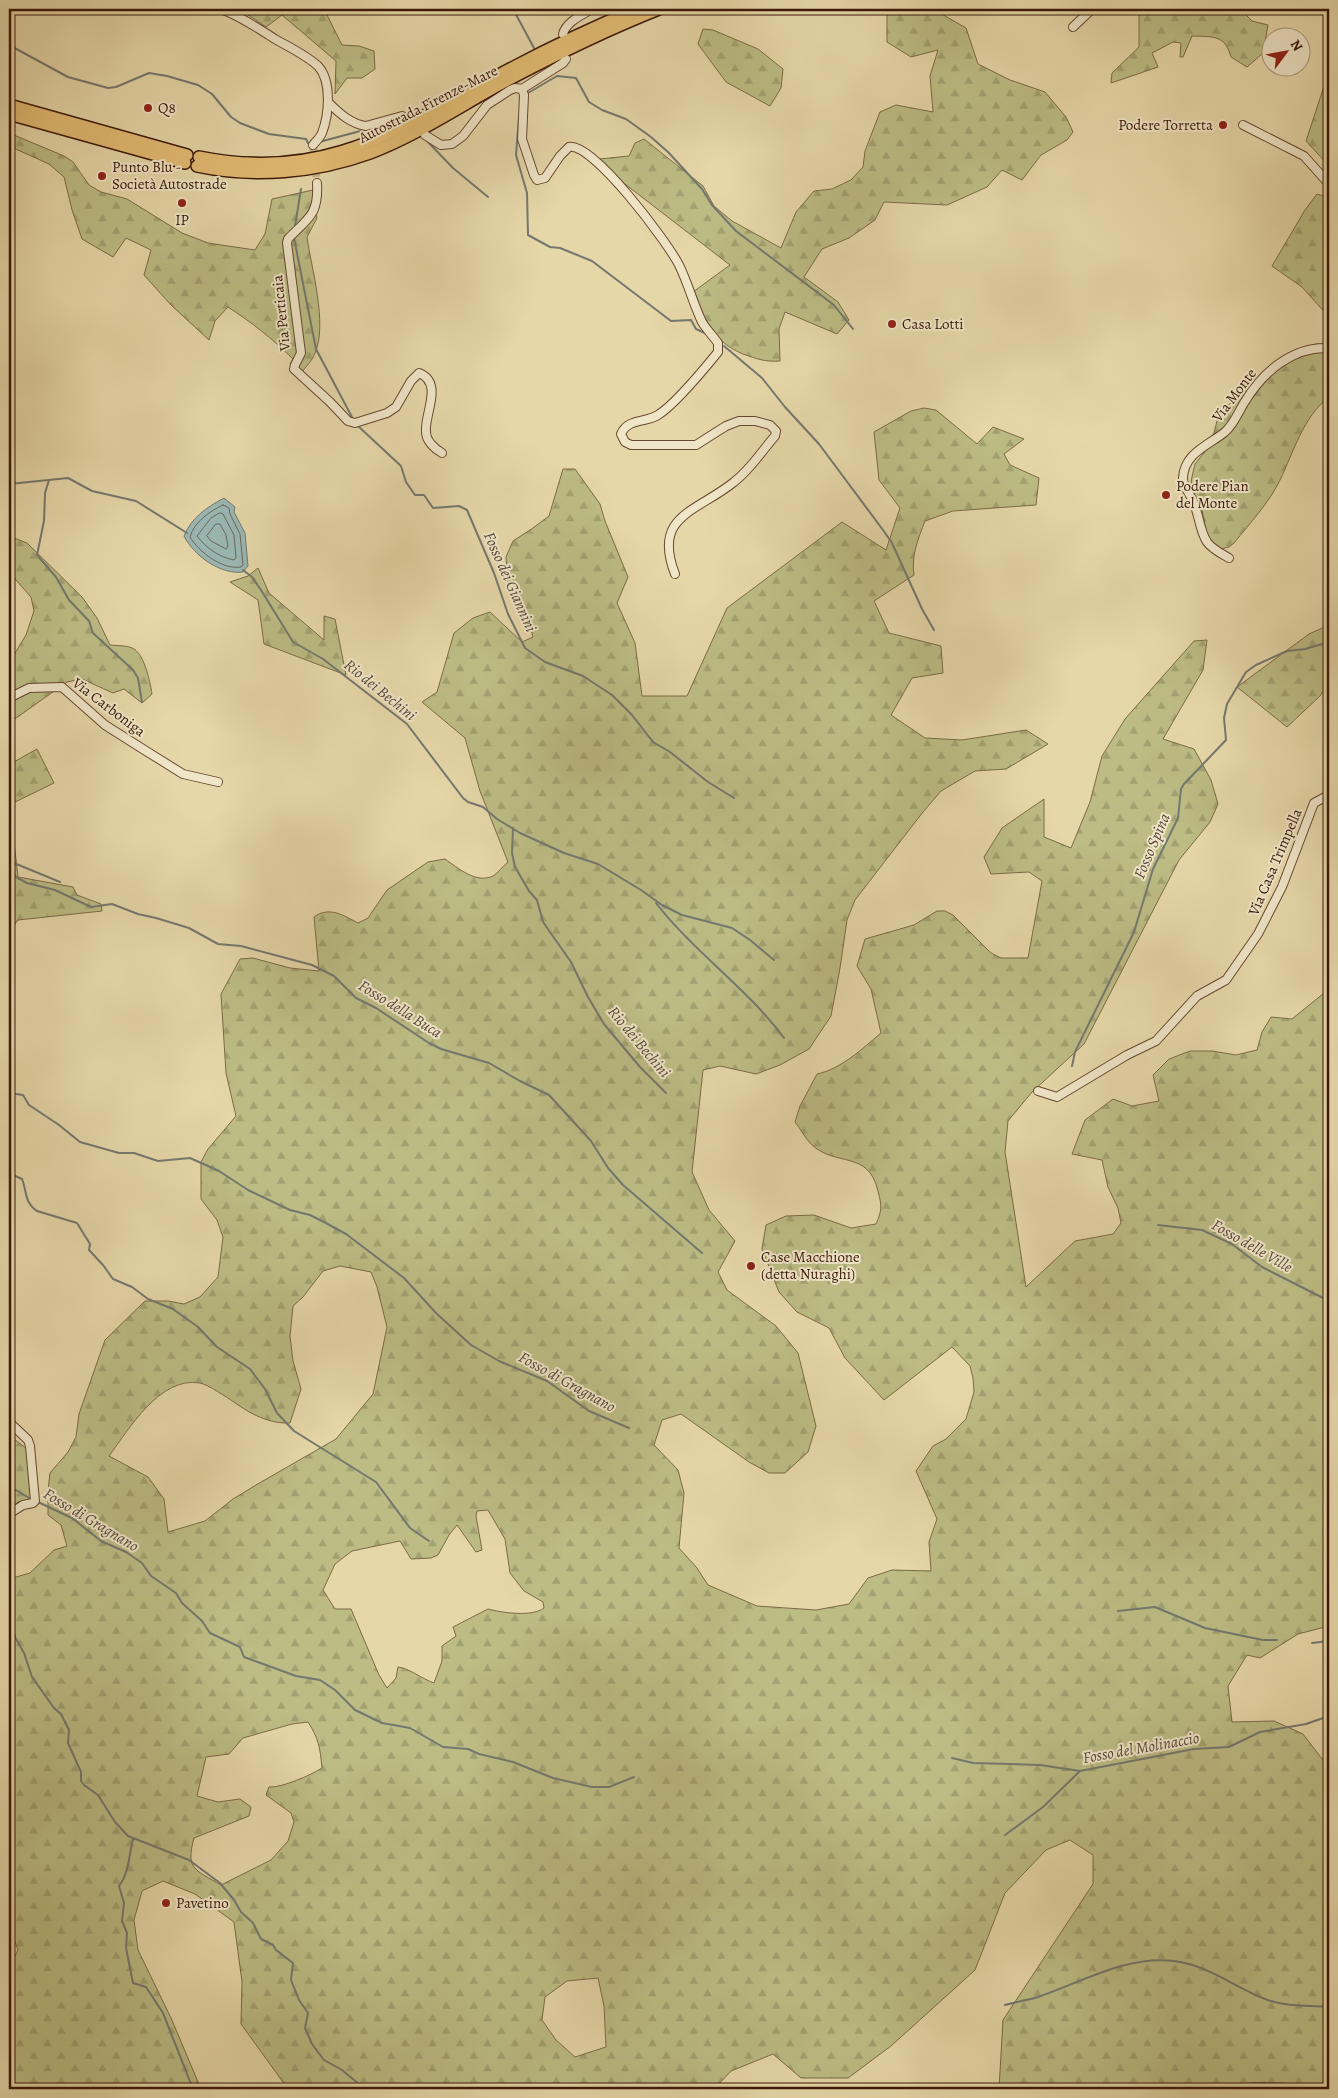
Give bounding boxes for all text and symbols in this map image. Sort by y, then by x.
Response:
north arrow [1260,28,1310,78]
text: N [1286,36,1307,55]
street label: Autostrada Firenze-Mare [354,60,501,148]
place label: Q8 [158,98,176,118]
marker: Q8 [142,102,154,114]
place label: Podere Torretta [1118,115,1213,135]
marker: Podere Torretta [1217,119,1229,131]
place label: Punto Blu - Società Autostrade [112,157,227,194]
marker: Punto Blu - Società Autostrade [96,170,108,182]
marker: IP [176,197,188,209]
place label: IP [175,210,189,230]
street label: Via Perticaia [267,274,295,353]
place label: Casa Lotti [902,314,964,334]
marker: Casa Lotti [886,318,898,330]
street label: Via Monte [1207,364,1261,427]
place label: Podere Pian del Monte [1176,476,1249,513]
marker: Podere Pian del Monte [1160,489,1172,501]
water label: Fosso dei Giannini [478,528,542,636]
water label: Rio dei Bechini [339,654,421,726]
street label: Via Carboniga [68,672,150,741]
street label: Via Casa Trimpella [1243,806,1307,919]
water label: Fosso Spina [1128,809,1176,882]
water label: Fosso della Buca [354,975,446,1044]
water label: Rio dei Bechini [603,1002,675,1082]
water label: Fosso delle Ville [1208,1214,1297,1278]
place label: Case Macchione (detta Nuraghi) [761,1247,860,1284]
marker: Case Macchione (detta Nuraghi) [745,1260,757,1272]
water label: Fosso di Gragnano [515,1346,619,1418]
water label: Fosso di Gragnano [39,1483,143,1557]
water label: Fosso del Molinaccio [1081,1727,1201,1769]
place label: Pavetino [176,1893,229,1913]
marker: Pavetino [160,1897,172,1909]

